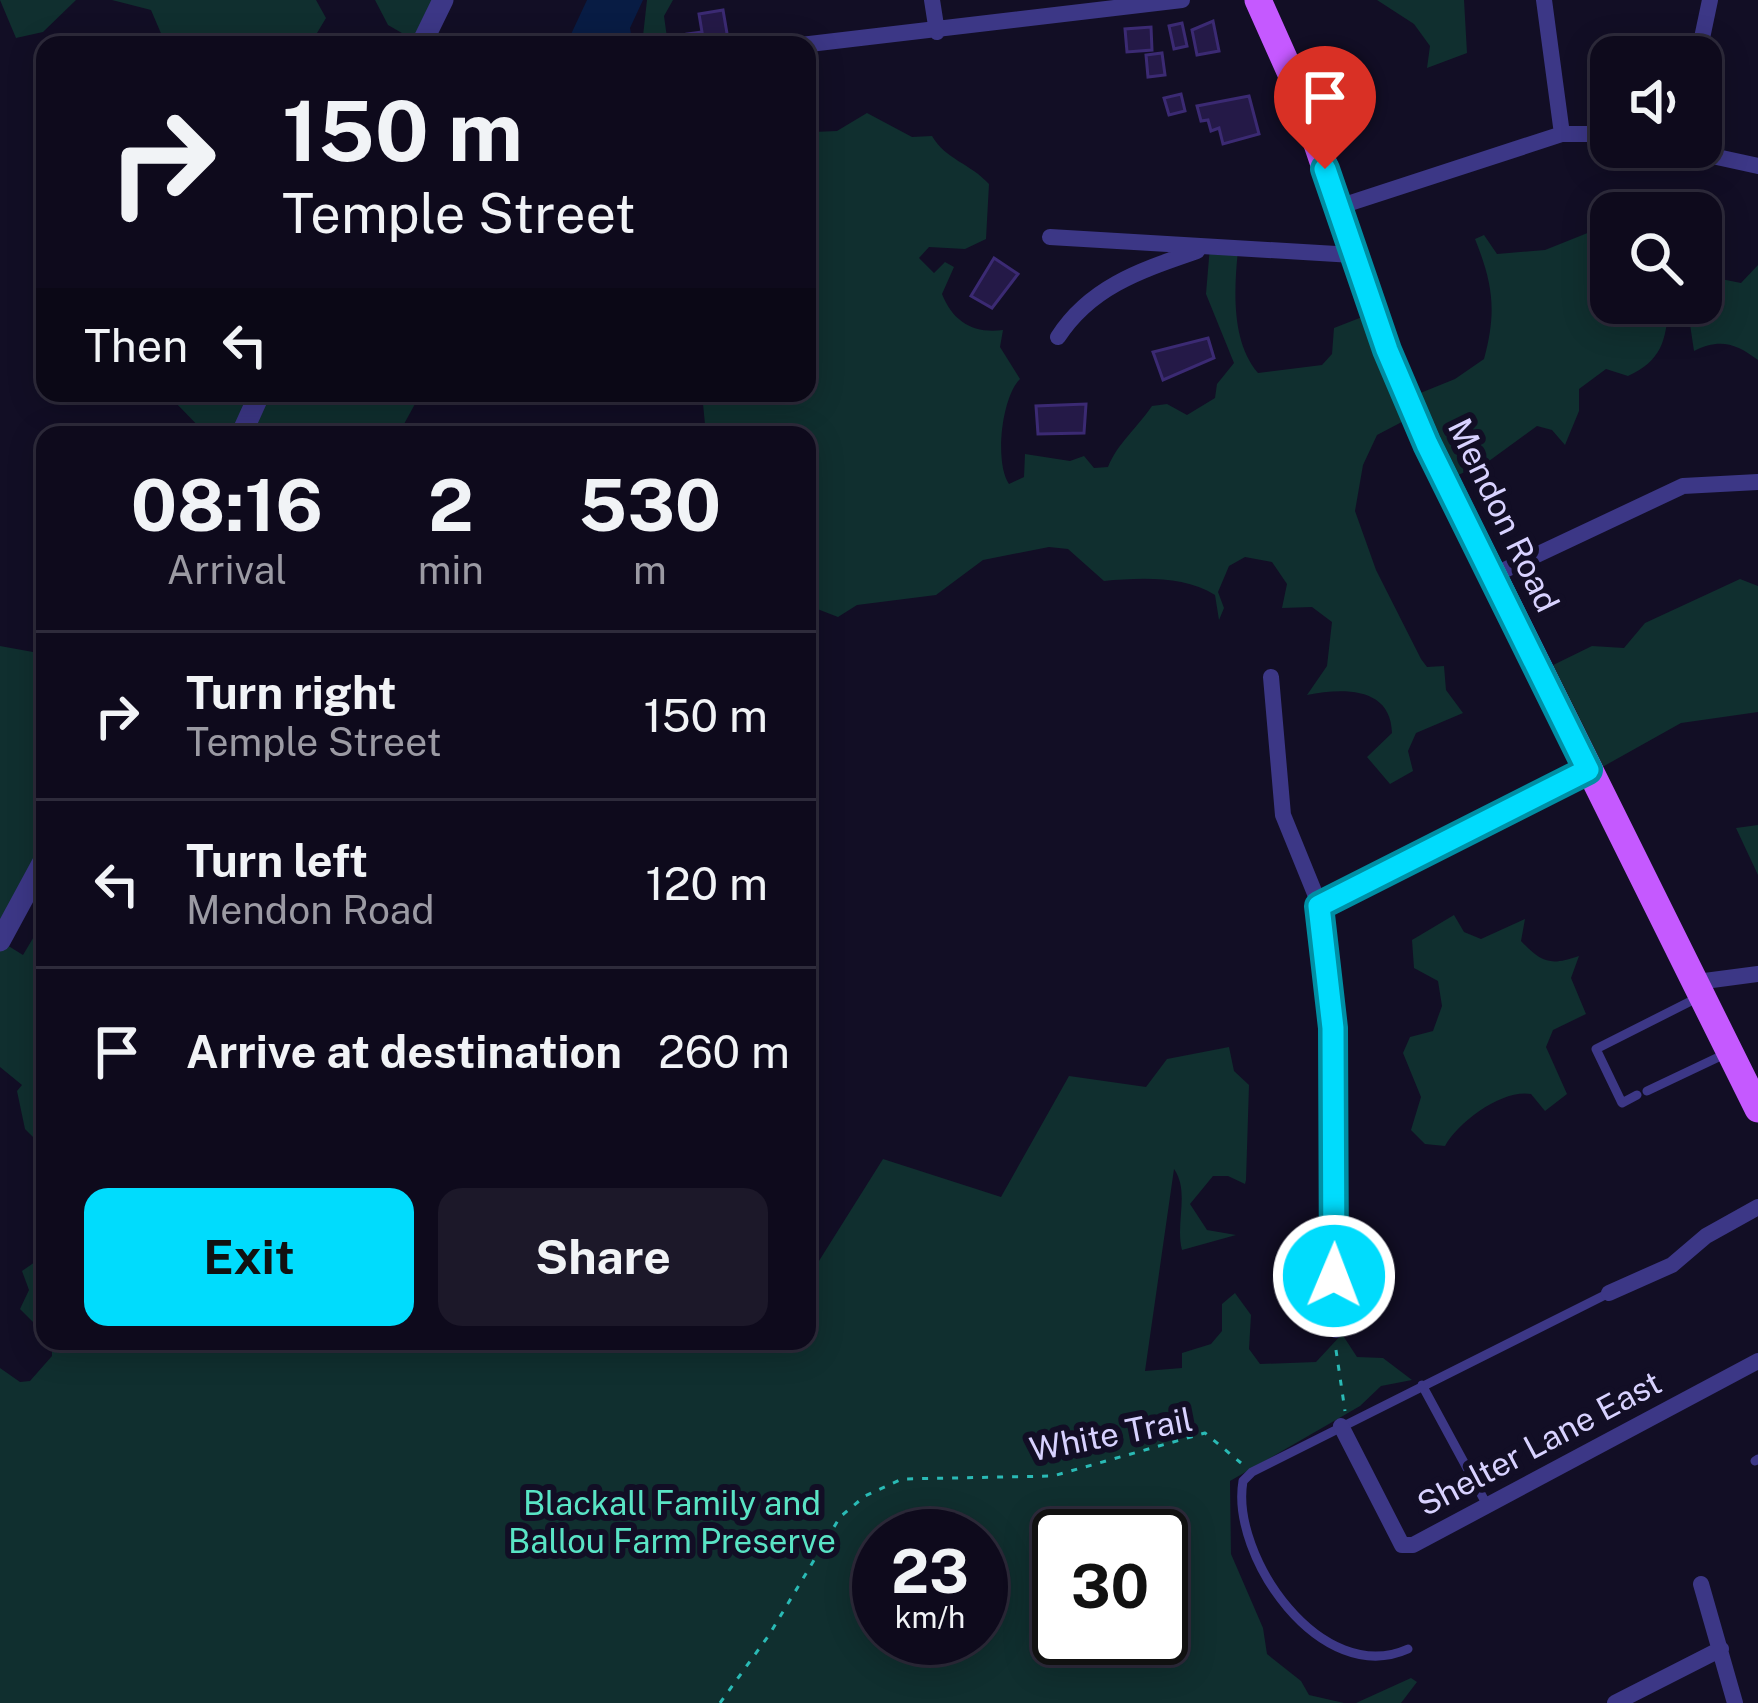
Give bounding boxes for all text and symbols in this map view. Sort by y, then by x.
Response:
map controls [1590,36,1722,324]
button: sound [1590,36,1722,168]
pin [1274,46,1376,169]
icon: arrive [1292,64,1358,130]
text: 150 m [282,81,523,180]
icon: right [84,84,240,240]
text: Temple Street [282,182,636,245]
button: search [1590,192,1722,324]
icon: left [212,312,278,378]
text: Then [84,319,188,372]
street label: Mendon Road [1441,412,1567,618]
text: 08:16 [131,463,323,547]
text: 2 [428,463,474,547]
text: 530 [579,463,721,547]
text: Arrival [167,547,287,593]
text: min [418,547,484,593]
text: m [633,547,667,593]
text: Turn right [186,666,397,719]
icon: right [84,683,150,749]
text: 150 m [643,689,768,742]
text: Temple Street [186,719,442,765]
text: Turn left [186,834,368,887]
icon: left [84,851,150,917]
text: 120 m [645,857,768,910]
text: Mendon Road [186,887,435,933]
icon: arrive [84,1019,150,1085]
text: Arrive at destination [186,1025,622,1078]
text: 260 m [658,1025,790,1078]
button: Exit [84,1188,414,1326]
button: Share [438,1188,768,1326]
position arrow [1271,1213,1397,1339]
street label: Shelter Lane East [1411,1363,1667,1523]
street label: White Trail [1026,1400,1196,1468]
park label: Blackall Family and Ballou Farm Preserve [508,1484,836,1560]
speed limit sign: 30 [1032,1509,1188,1665]
text: 23 [891,1536,969,1607]
text: km/h [895,1599,965,1635]

